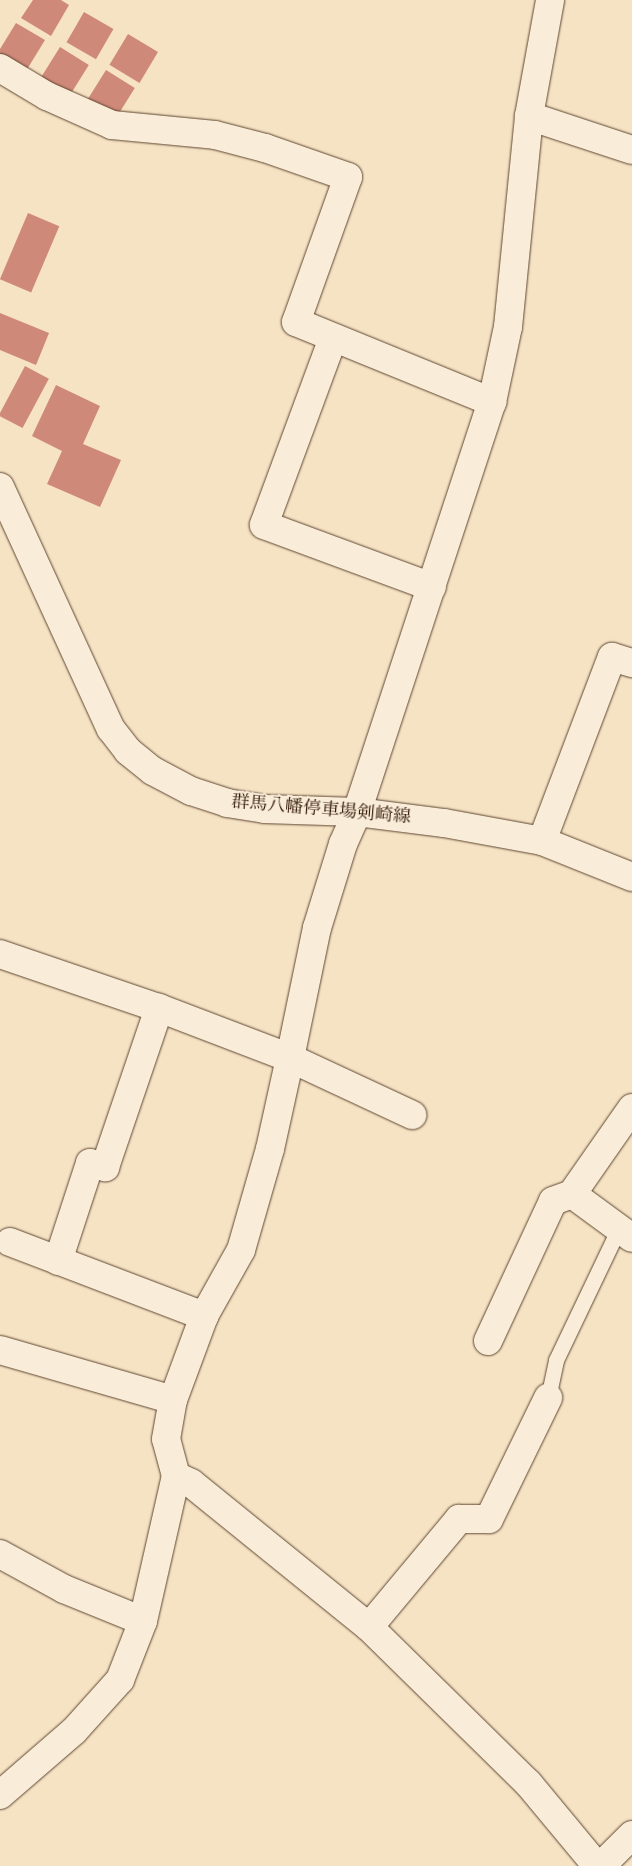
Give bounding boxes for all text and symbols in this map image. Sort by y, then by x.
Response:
street label: 群馬八幡停車場剣崎線 [230,791,412,829]

